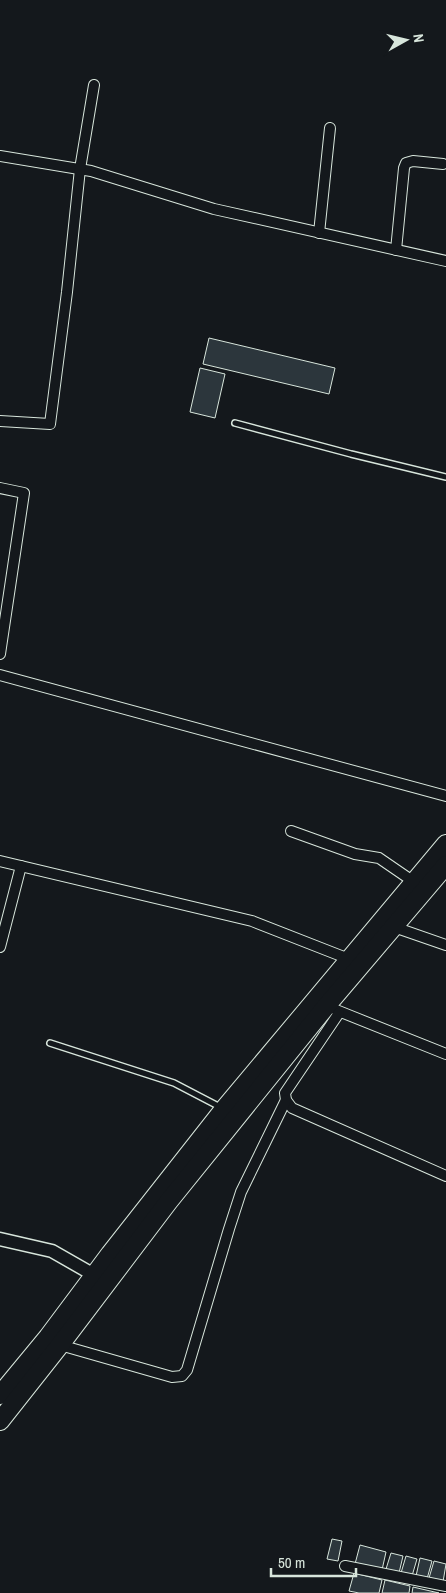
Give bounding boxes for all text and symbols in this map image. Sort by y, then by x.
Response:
north arrow [381,15,431,65]
text: N [409,33,428,44]
scale bar [271,1546,356,1578]
text: 50 m [278,1552,305,1573]

